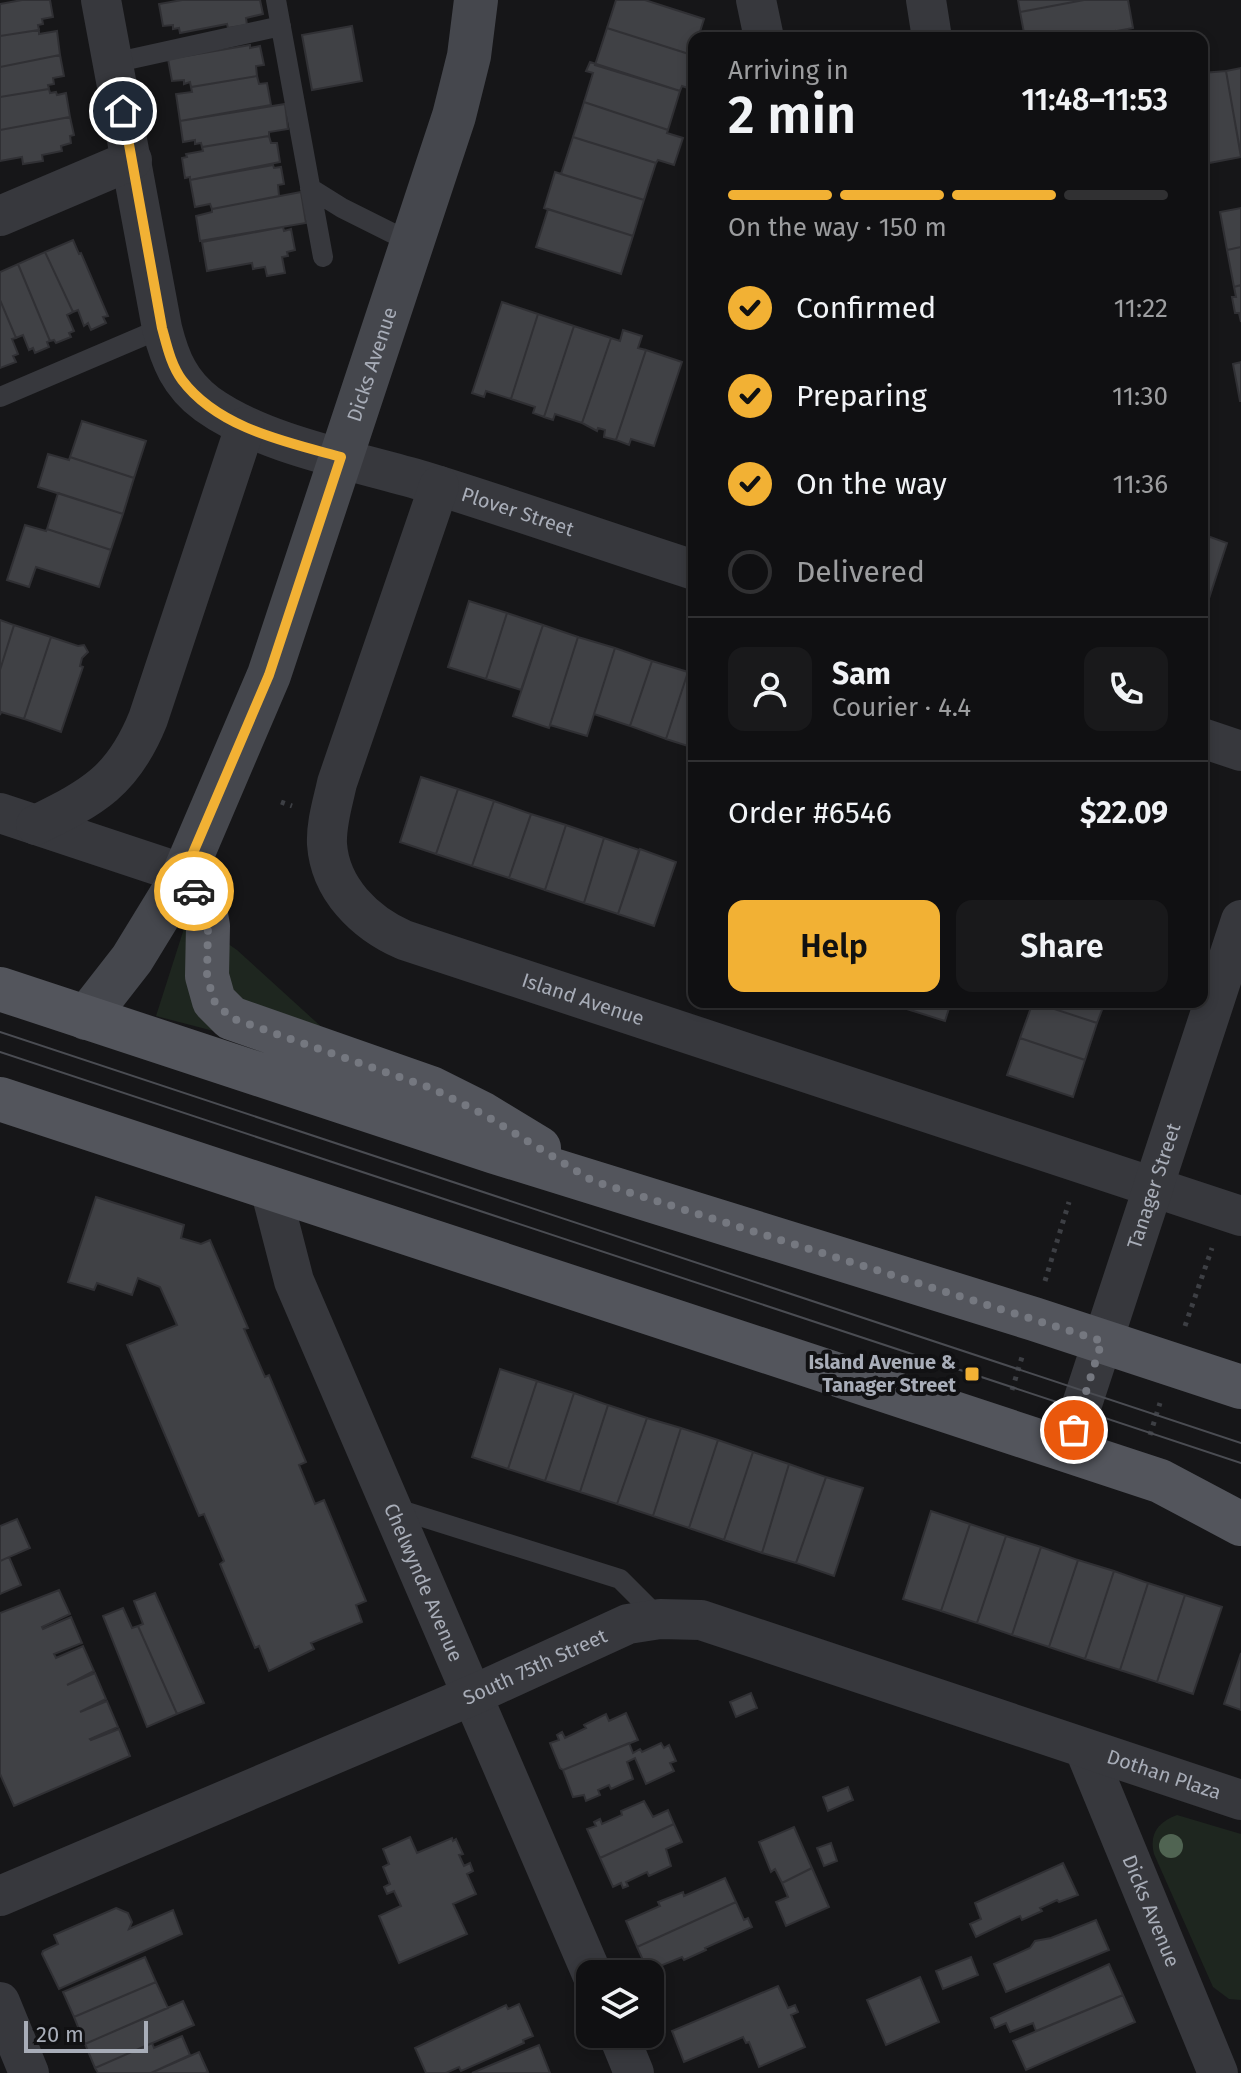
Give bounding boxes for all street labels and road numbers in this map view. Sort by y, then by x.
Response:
street label: Dicks Avenue [342,304,402,425]
street label: Plover Street [459,482,578,542]
street label: Island Avenue [519,968,647,1030]
street label: Tanager Street [1122,1119,1186,1252]
street label: Chelwynde Avenue [379,1499,468,1665]
street label: South 75th Street [459,1623,611,1710]
street label: Dothan Plaza [1104,1744,1224,1805]
street label: Dicks Avenue [1117,1851,1185,1971]

